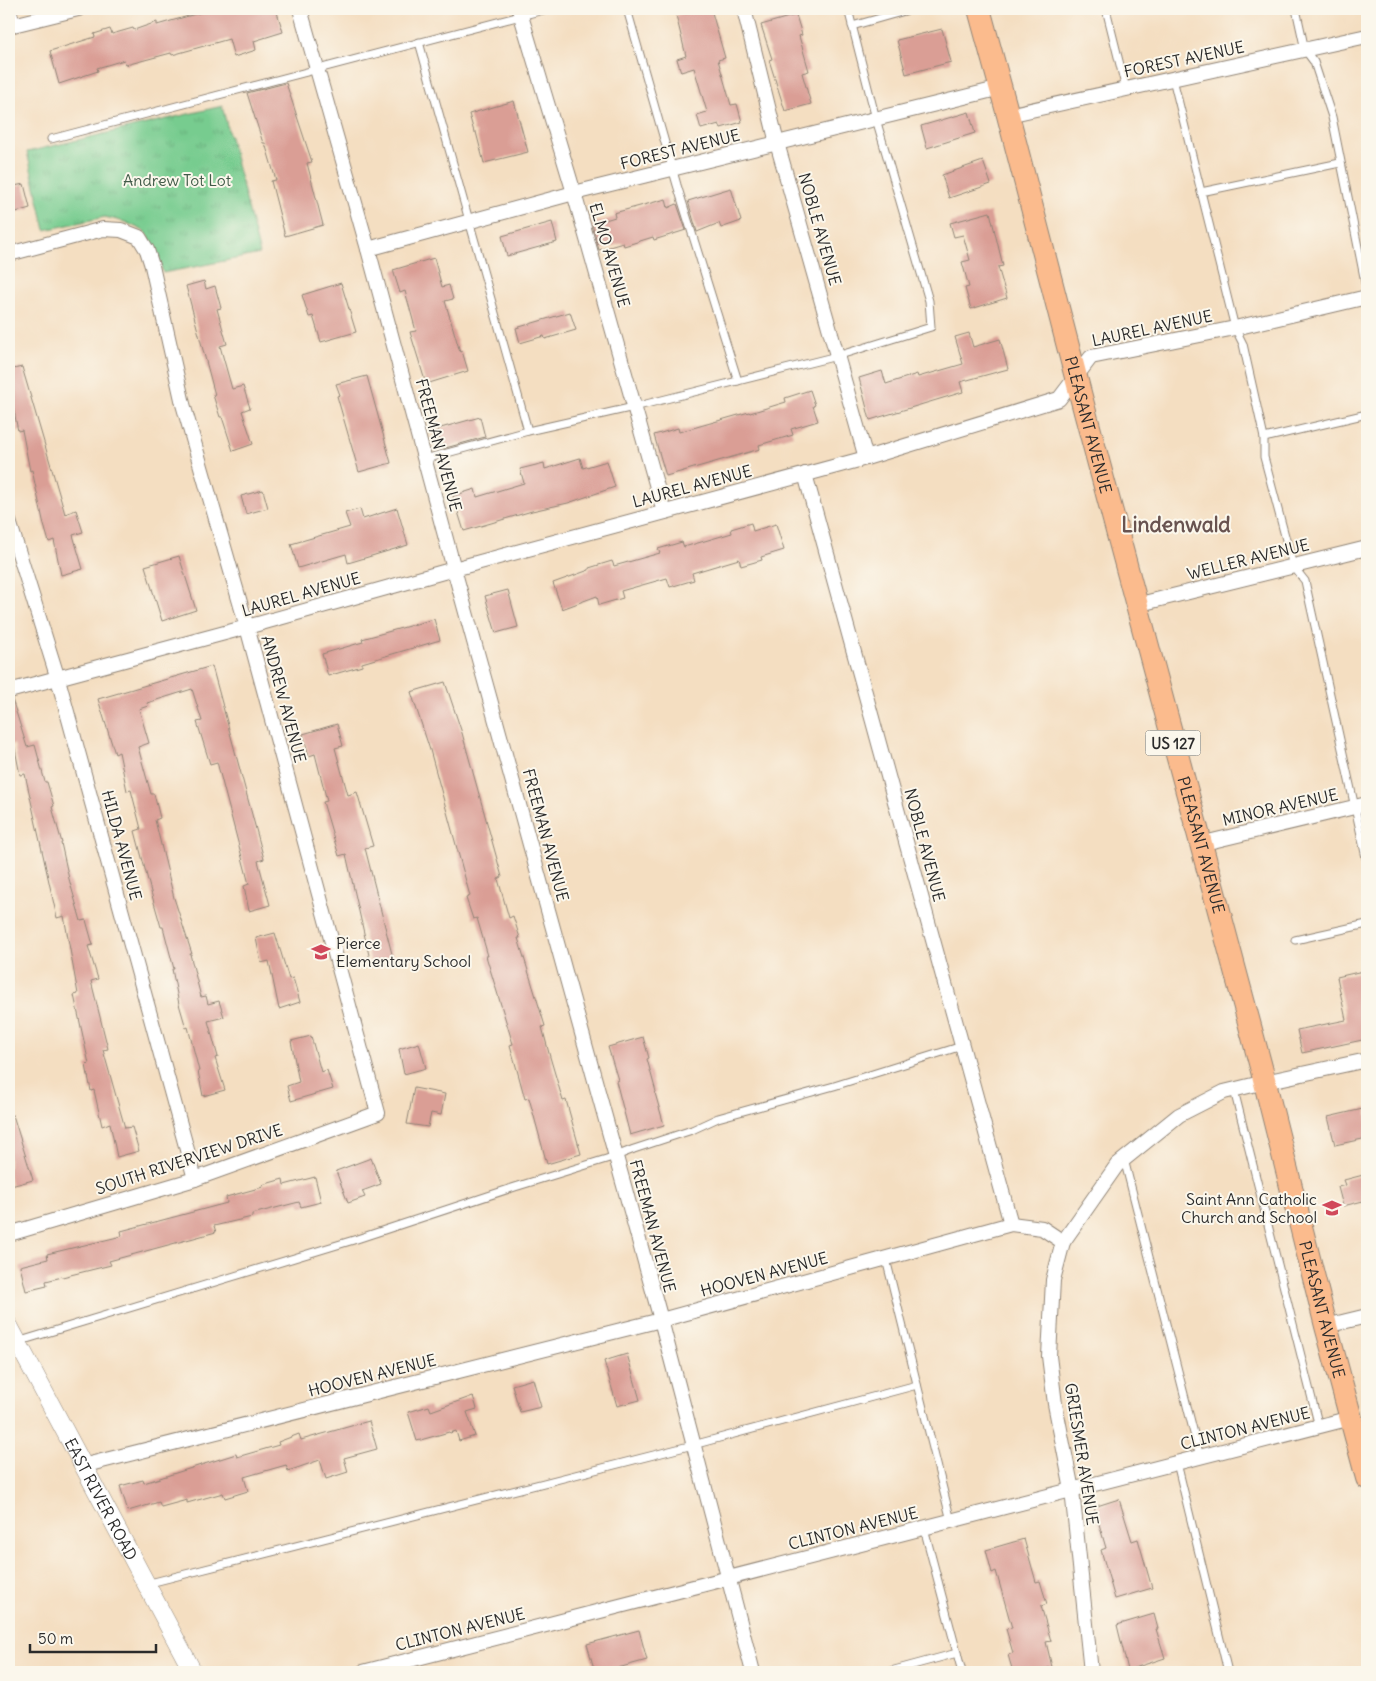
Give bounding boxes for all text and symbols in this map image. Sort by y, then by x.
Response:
street label: FOREST AVENUE [1122,36,1246,82]
street label: FOREST AVENUE [618,124,742,174]
park label: Andrew Tot Lot [123,170,232,190]
street label: NOBLE AVENUE [794,170,846,288]
street label: ELMO AVENUE [586,200,634,310]
street label: LAUREL AVENUE [1090,305,1214,351]
street label: PLEASANT AVENUE [1061,354,1116,496]
street label: FREEMAN AVENUE [412,376,466,514]
street label: LAUREL AVENUE [630,460,754,512]
district label: Lindenwald [1121,511,1231,538]
street label: WELLER AVENUE [1185,534,1311,584]
street label: LAUREL AVENUE [239,567,363,621]
street label: ANDREW AVENUE [257,633,311,765]
road number: US 127 [1146,730,1200,756]
street label: FREEMAN AVENUE [519,766,573,904]
street label: PLEASANT AVENUE [1173,774,1229,916]
street label: MINOR AVENUE [1220,784,1340,830]
street label: NOBLE AVENUE [900,786,950,904]
street label: HILDA AVENUE [98,788,146,902]
place label: Pierce Elementary School [336,933,471,971]
school or university icon: Pierce Elementary School [310,941,332,963]
street label: SOUTH RIVERVIEW DRIVE [93,1119,285,1199]
street label: FREEMAN AVENUE [626,1157,680,1295]
place label: Saint Ann Catholic Church and School [1181,1189,1317,1227]
school or university icon: Saint Ann Catholic Church and School [1321,1197,1343,1219]
street label: PLEASANT AVENUE [1295,1239,1350,1380]
street label: HOOVEN AVENUE [698,1247,830,1301]
street label: HOOVEN AVENUE [306,1349,438,1401]
street label: GRIESMER AVENUE [1061,1381,1103,1527]
street label: CLINTON AVENUE [1178,1402,1312,1454]
street label: EAST RIVER ROAD [60,1435,142,1564]
street label: CLINTON AVENUE [786,1502,920,1554]
street label: CLINTON AVENUE [393,1603,527,1655]
scale bar [30,1621,156,1653]
text: 50 m [38,1629,73,1648]

